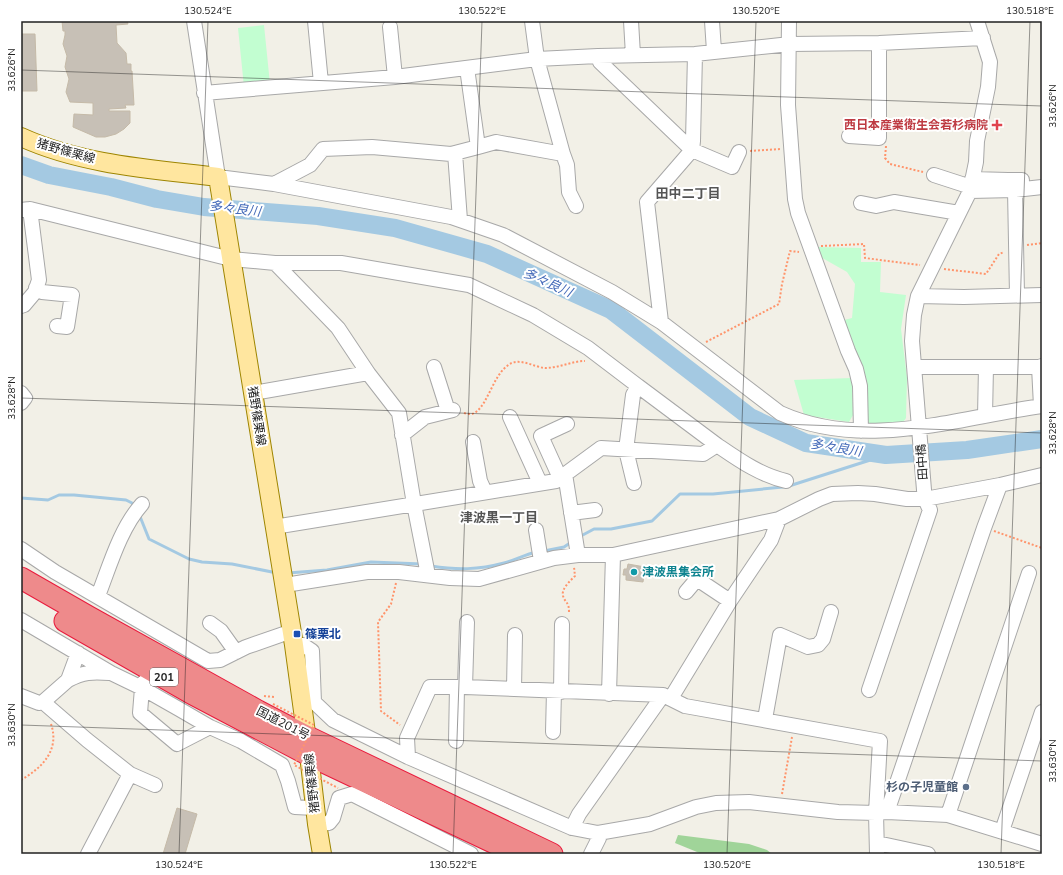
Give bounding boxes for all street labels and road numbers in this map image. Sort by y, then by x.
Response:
street label: 猪野篠栗線 [35,135,97,167]
street label: 猪野篠栗線 [244,385,270,447]
street label: 田中橋 [913,443,931,481]
road number: 201 [150,668,178,686]
street label: 国道201号 [254,703,312,743]
street label: 猪野篠栗線 [301,752,323,814]

